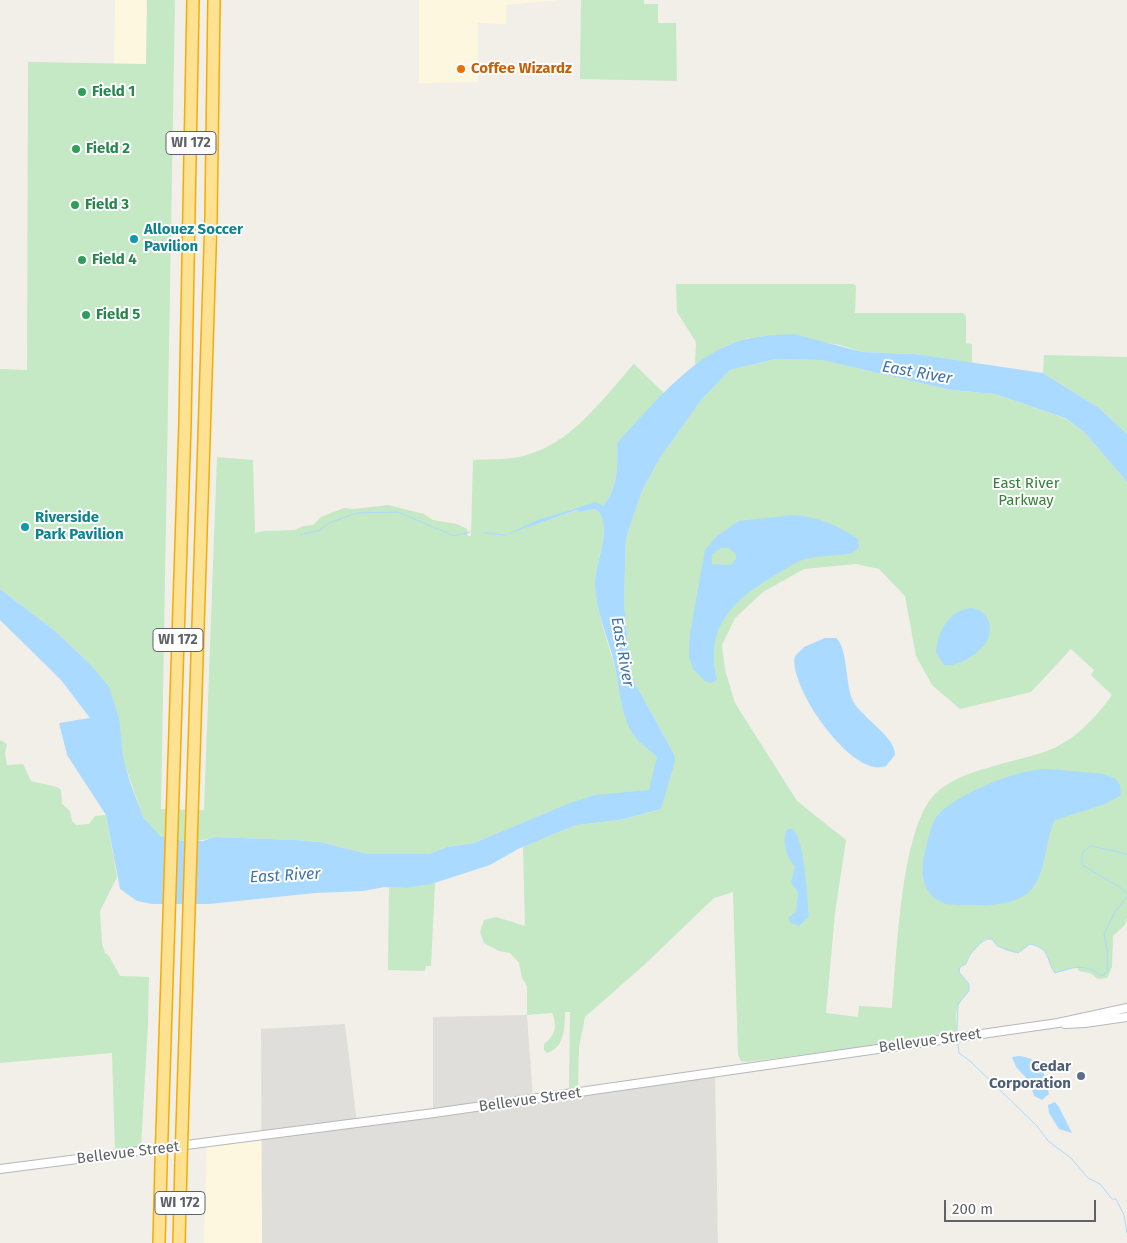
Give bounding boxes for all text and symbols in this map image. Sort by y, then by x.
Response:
place label: Coffee Wizardz [471,60,572,78]
marker: Coffee Wizardz [455,63,467,75]
place label: Field 1 [92,83,135,101]
marker: Field 1 [76,86,88,98]
road number: WI 172 [166,132,216,154]
place label: Field 2 [86,140,130,158]
marker: Field 2 [70,143,82,155]
place label: Field 3 [85,196,129,214]
marker: Field 3 [69,199,81,211]
place label: Allouez Soccer Pavilion [144,221,243,256]
marker: Allouez Soccer Pavilion [128,233,140,245]
place label: Field 4 [92,251,137,269]
marker: Field 4 [76,254,88,266]
place label: Field 5 [96,306,140,324]
marker: Field 5 [80,309,92,321]
water label: East River [881,357,953,389]
park label: East River Parkway [993,475,1059,510]
place label: Riverside Park Pavilion [35,509,124,544]
marker: Riverside Park Pavilion [19,521,31,533]
water label: East River [606,616,638,688]
road number: WI 172 [153,628,203,652]
water label: East River [249,865,321,887]
street label: Bellevue Street [878,1025,982,1057]
place label: Cedar Corporation [989,1058,1071,1093]
marker: Cedar Corporation [1075,1070,1087,1082]
street label: Bellevue Street [478,1084,582,1116]
street label: Bellevue Street [76,1138,180,1168]
scale bar [947,1190,1100,1222]
road number: WI 172 [155,1192,205,1214]
text: 200 m [952,1200,993,1218]

